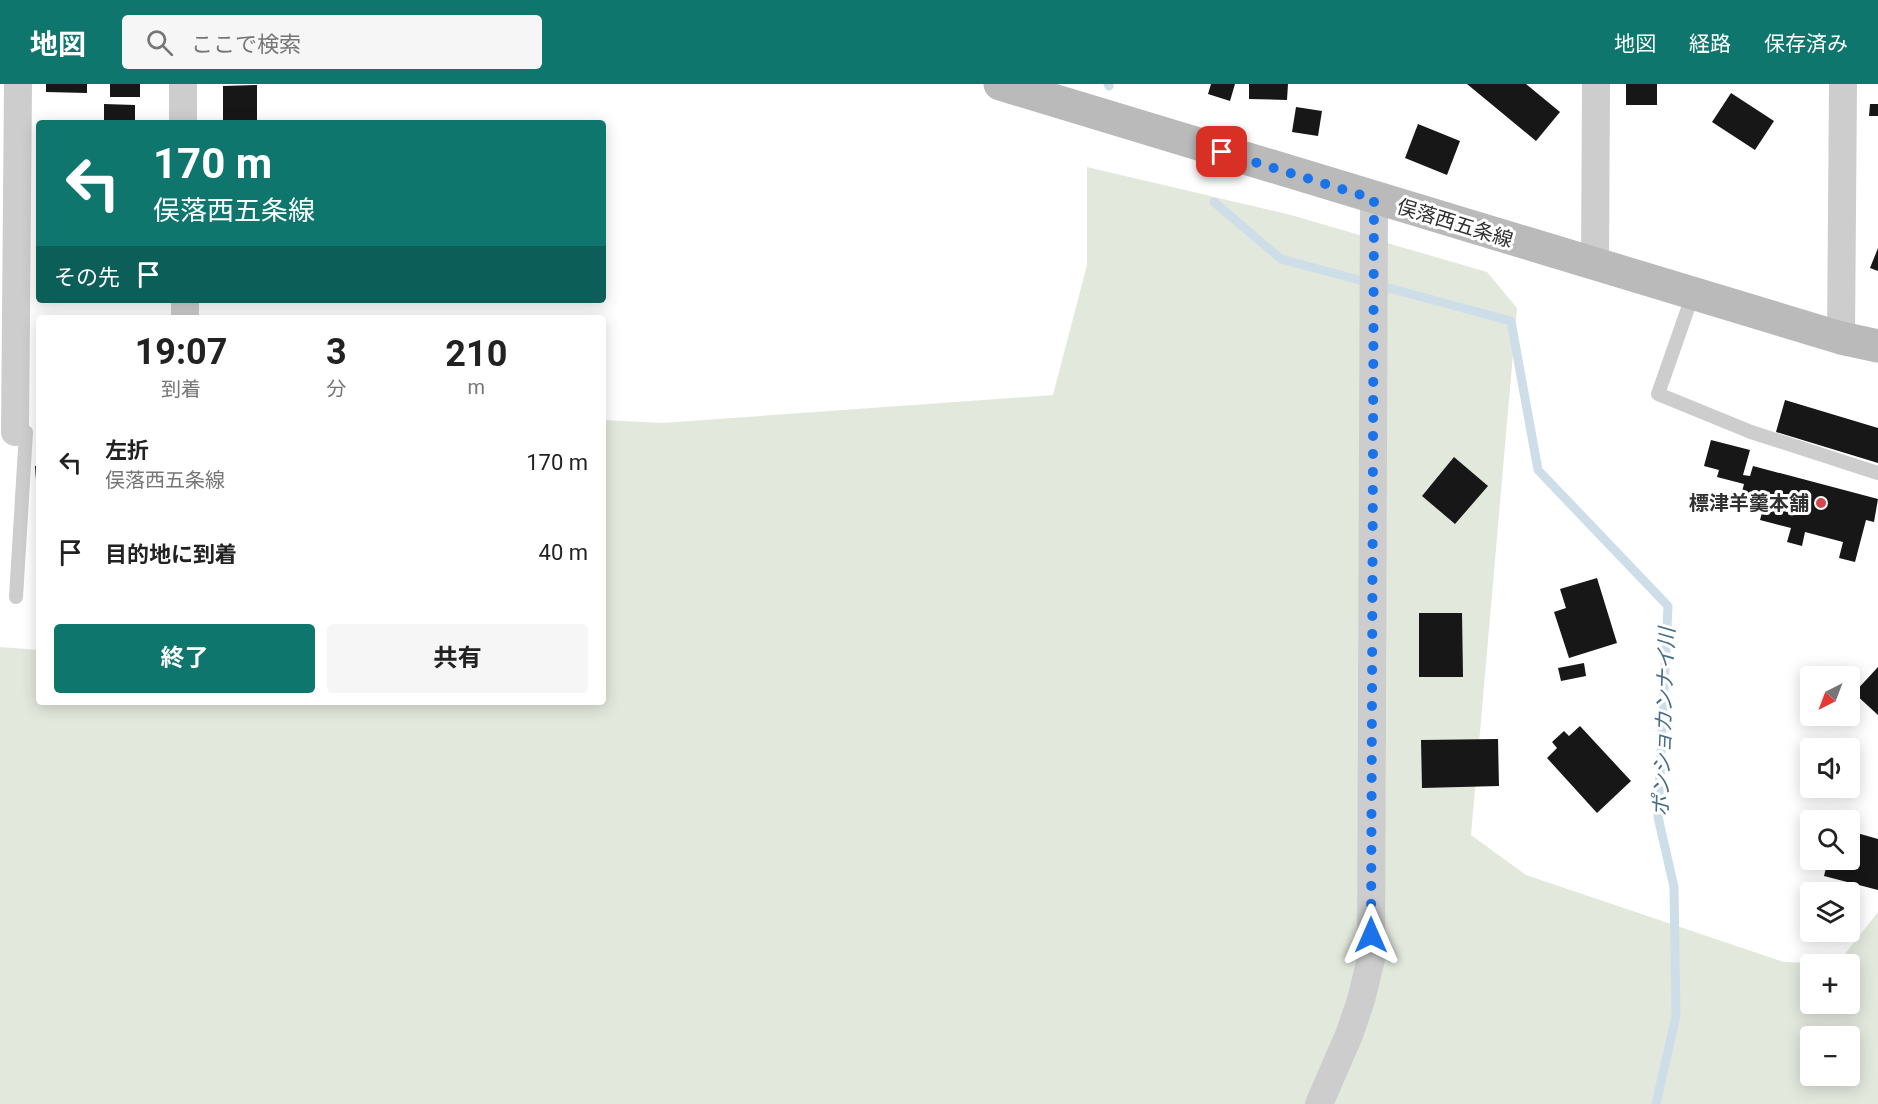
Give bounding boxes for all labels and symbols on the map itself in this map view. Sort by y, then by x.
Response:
pin [1196,126,1247,177]
street label: 俣落西五条線 [1394,194,1516,252]
place label: 標津羊羹本舗 [1689,491,1809,515]
marker: 標津羊羹本舗 [1814,496,1828,510]
water label: ポンショカンナイ川 [1649,625,1679,817]
north arrow [1800,666,1860,726]
position arrow [1339,903,1403,967]

